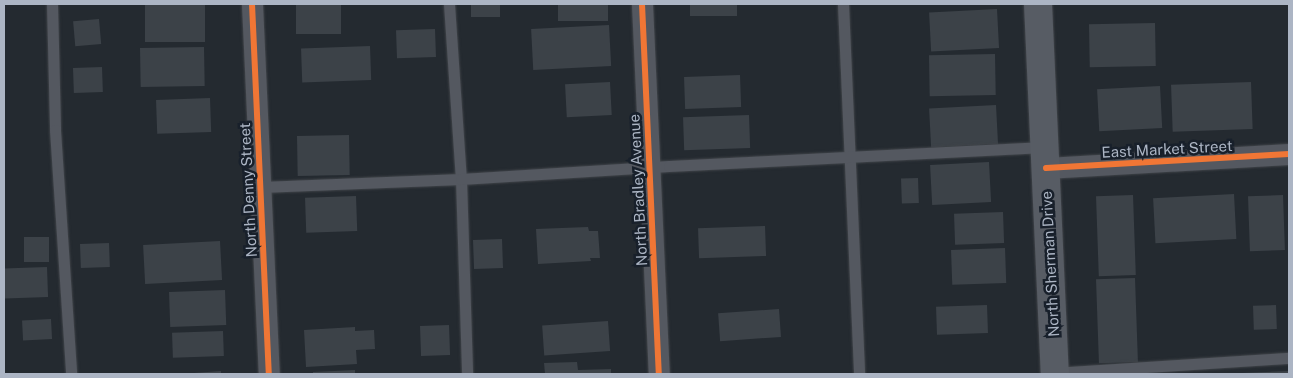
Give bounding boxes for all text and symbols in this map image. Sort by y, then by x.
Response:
street label: North Bradley Avenue [625,114,651,266]
street label: North Denny Street [235,122,261,258]
street label: East Market Street [1101,137,1233,161]
street label: North Sherman Drive [1037,191,1063,337]

